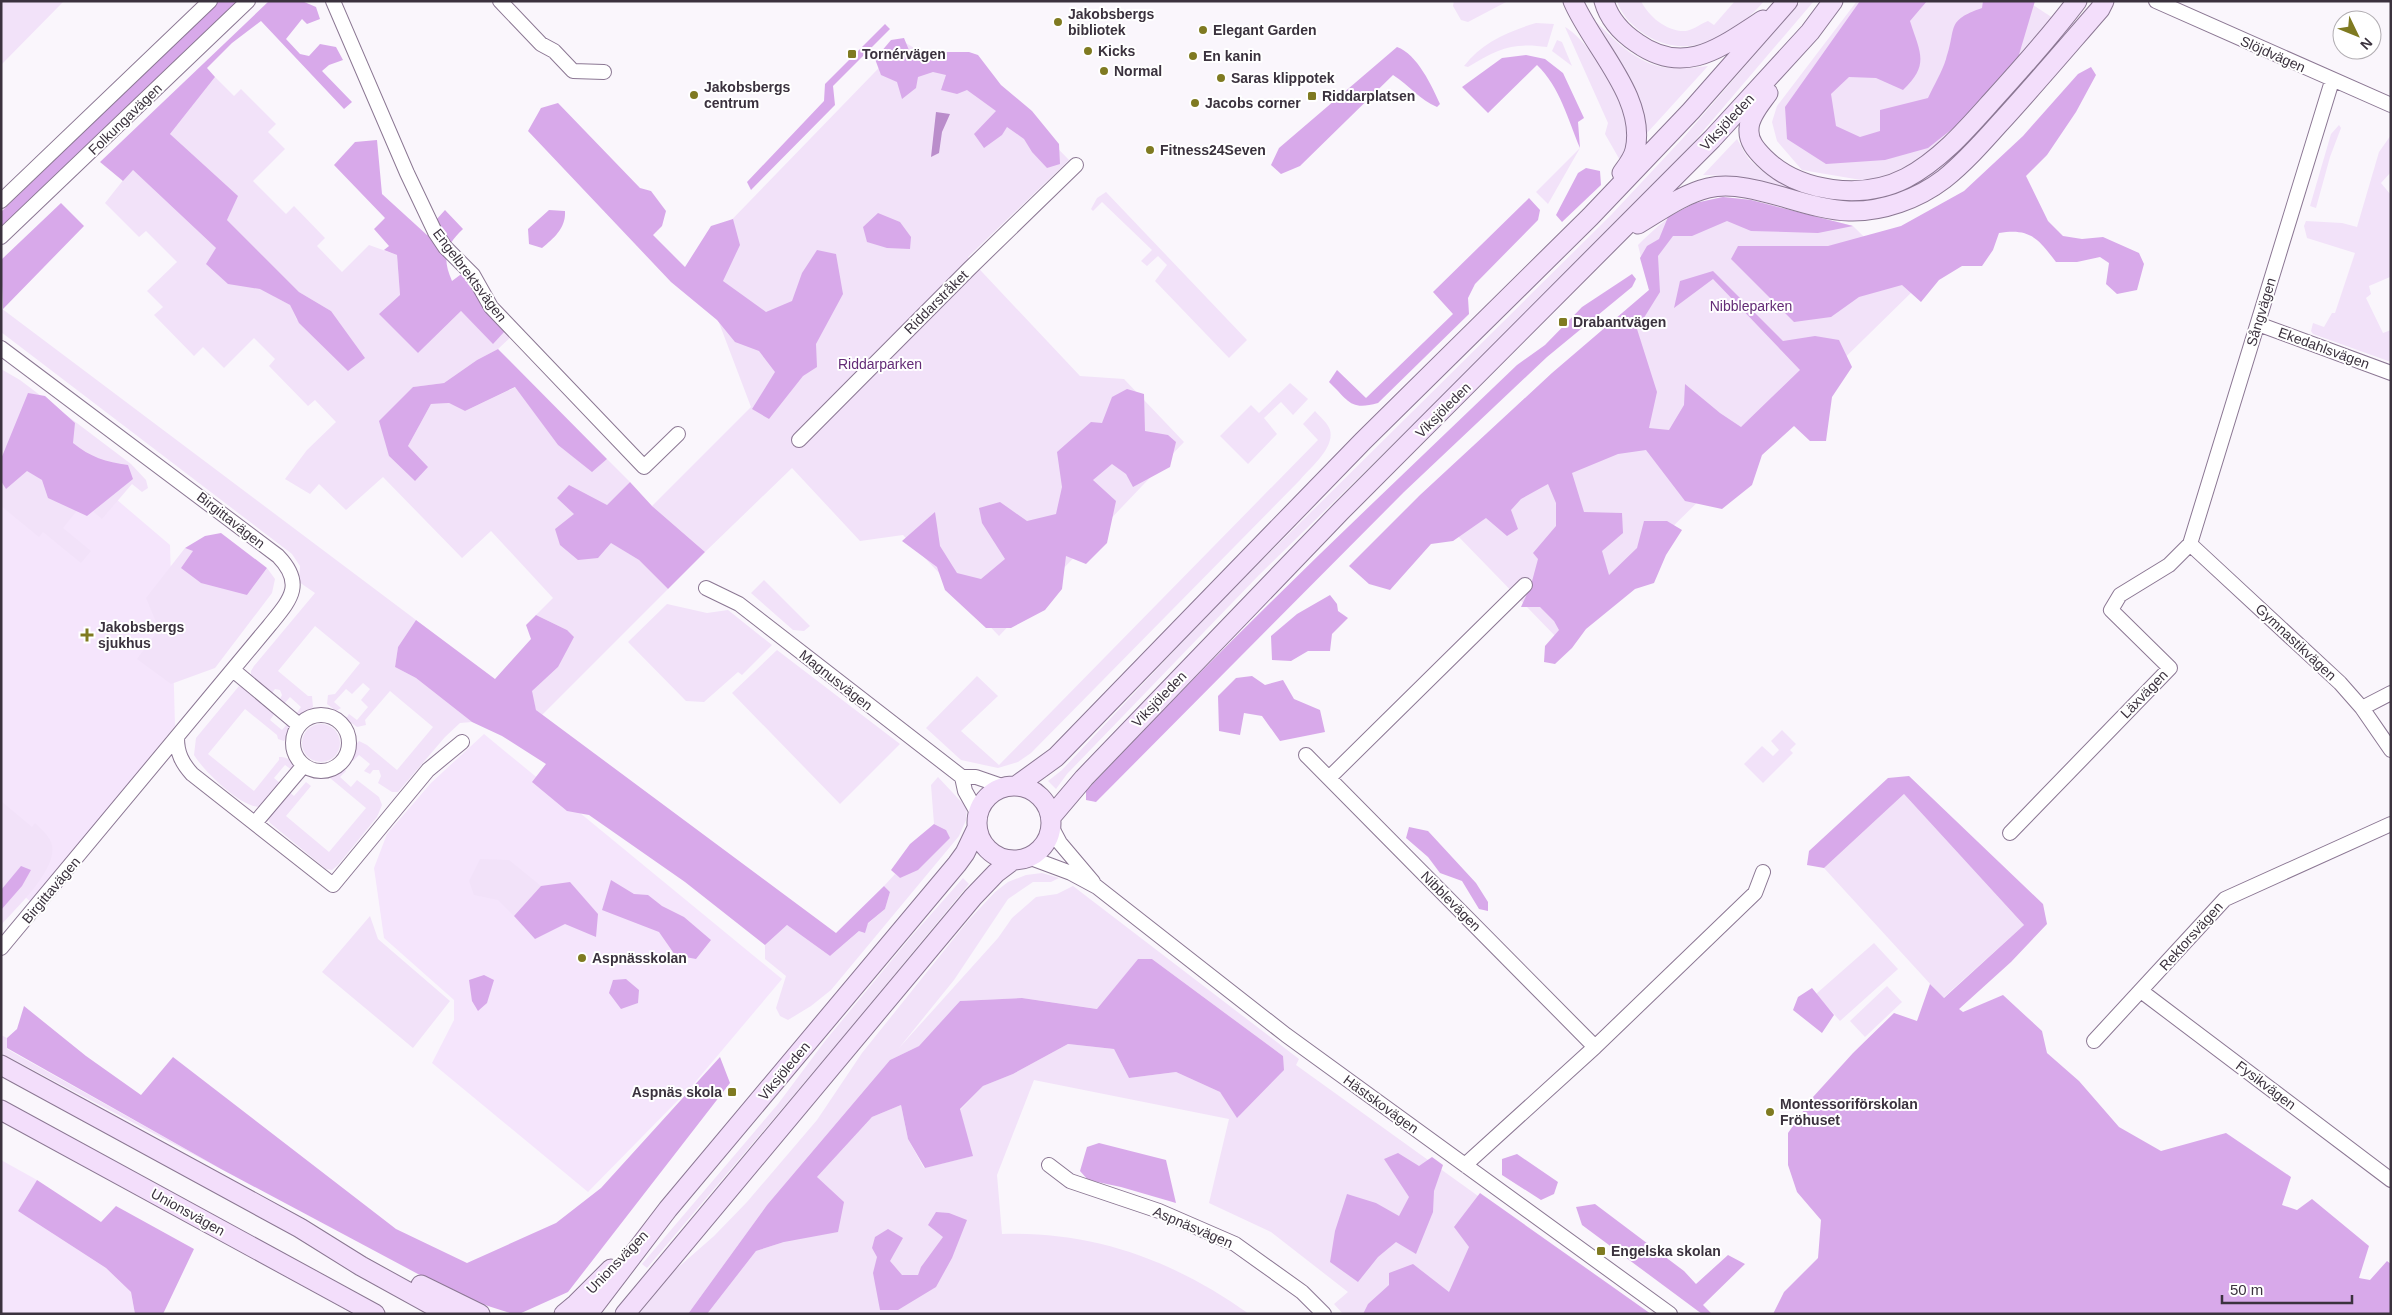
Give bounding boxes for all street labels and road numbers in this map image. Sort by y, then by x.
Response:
street label: Slöjdvägen [2238,33,2308,75]
street label: Folkungavägen [85,80,165,158]
street label: Viksjöleden [1697,90,1757,154]
street label: Engelbrektsvägen [430,225,510,325]
street label: Riddarstråket [901,267,971,337]
street label: Sångvägen [2243,276,2279,348]
street label: Ekedahlsvägen [2276,324,2372,372]
street label: Viksjöleden [1412,379,1474,441]
street label: Birgittavägen [194,489,268,551]
street label: Gymnastikvägen [2252,601,2340,683]
street label: Magnusvägen [796,647,876,713]
street label: Läxvägen [2117,667,2171,721]
street label: Viksjöleden [1128,668,1190,730]
street label: Birgittavägen [19,854,83,926]
street label: Nibblevägen [1418,868,1484,934]
street label: Rektorsvägen [2156,899,2226,973]
street label: Viksjöleden [755,1039,813,1103]
street label: Fysikvägen [2233,1057,2299,1113]
street label: Hästskovägen [1340,1071,1422,1137]
street label: Unionsvägen [148,1185,228,1239]
street label: Aspnäsvägen [1151,1203,1235,1251]
street label: Unionsvägen [583,1227,651,1297]

